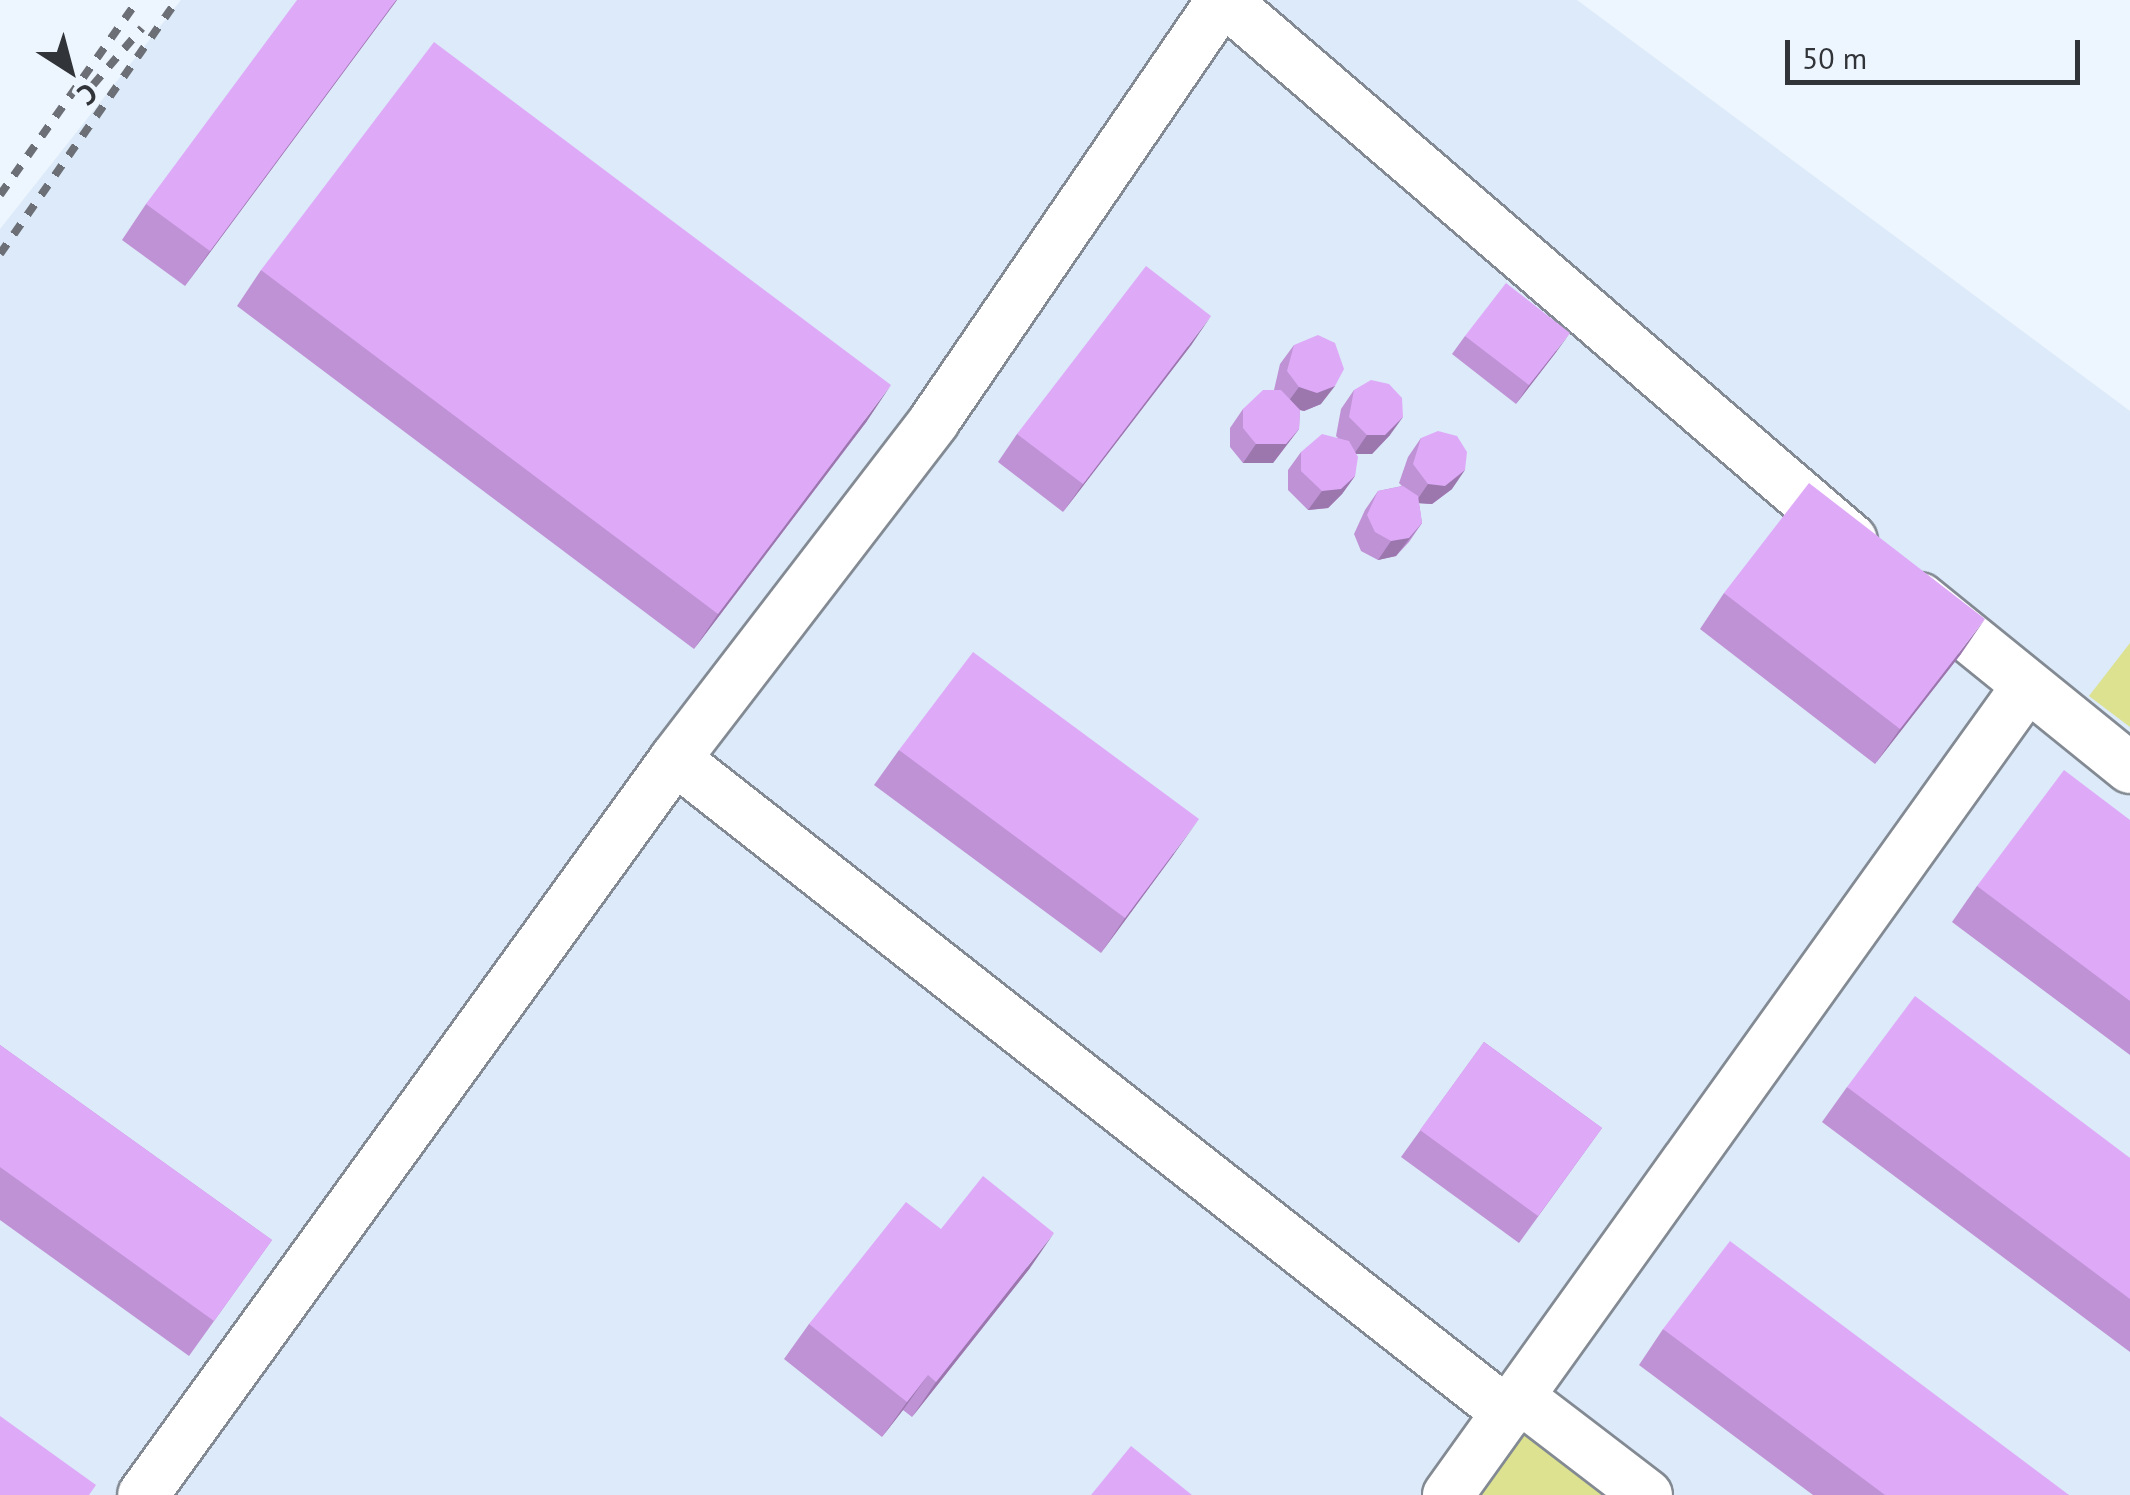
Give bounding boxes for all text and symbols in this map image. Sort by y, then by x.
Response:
north arrow [20,20,120,120]
scale bar [1790,20,2085,82]
text: 50 m [1802,38,1867,77]
text: С [71,75,105,114]

